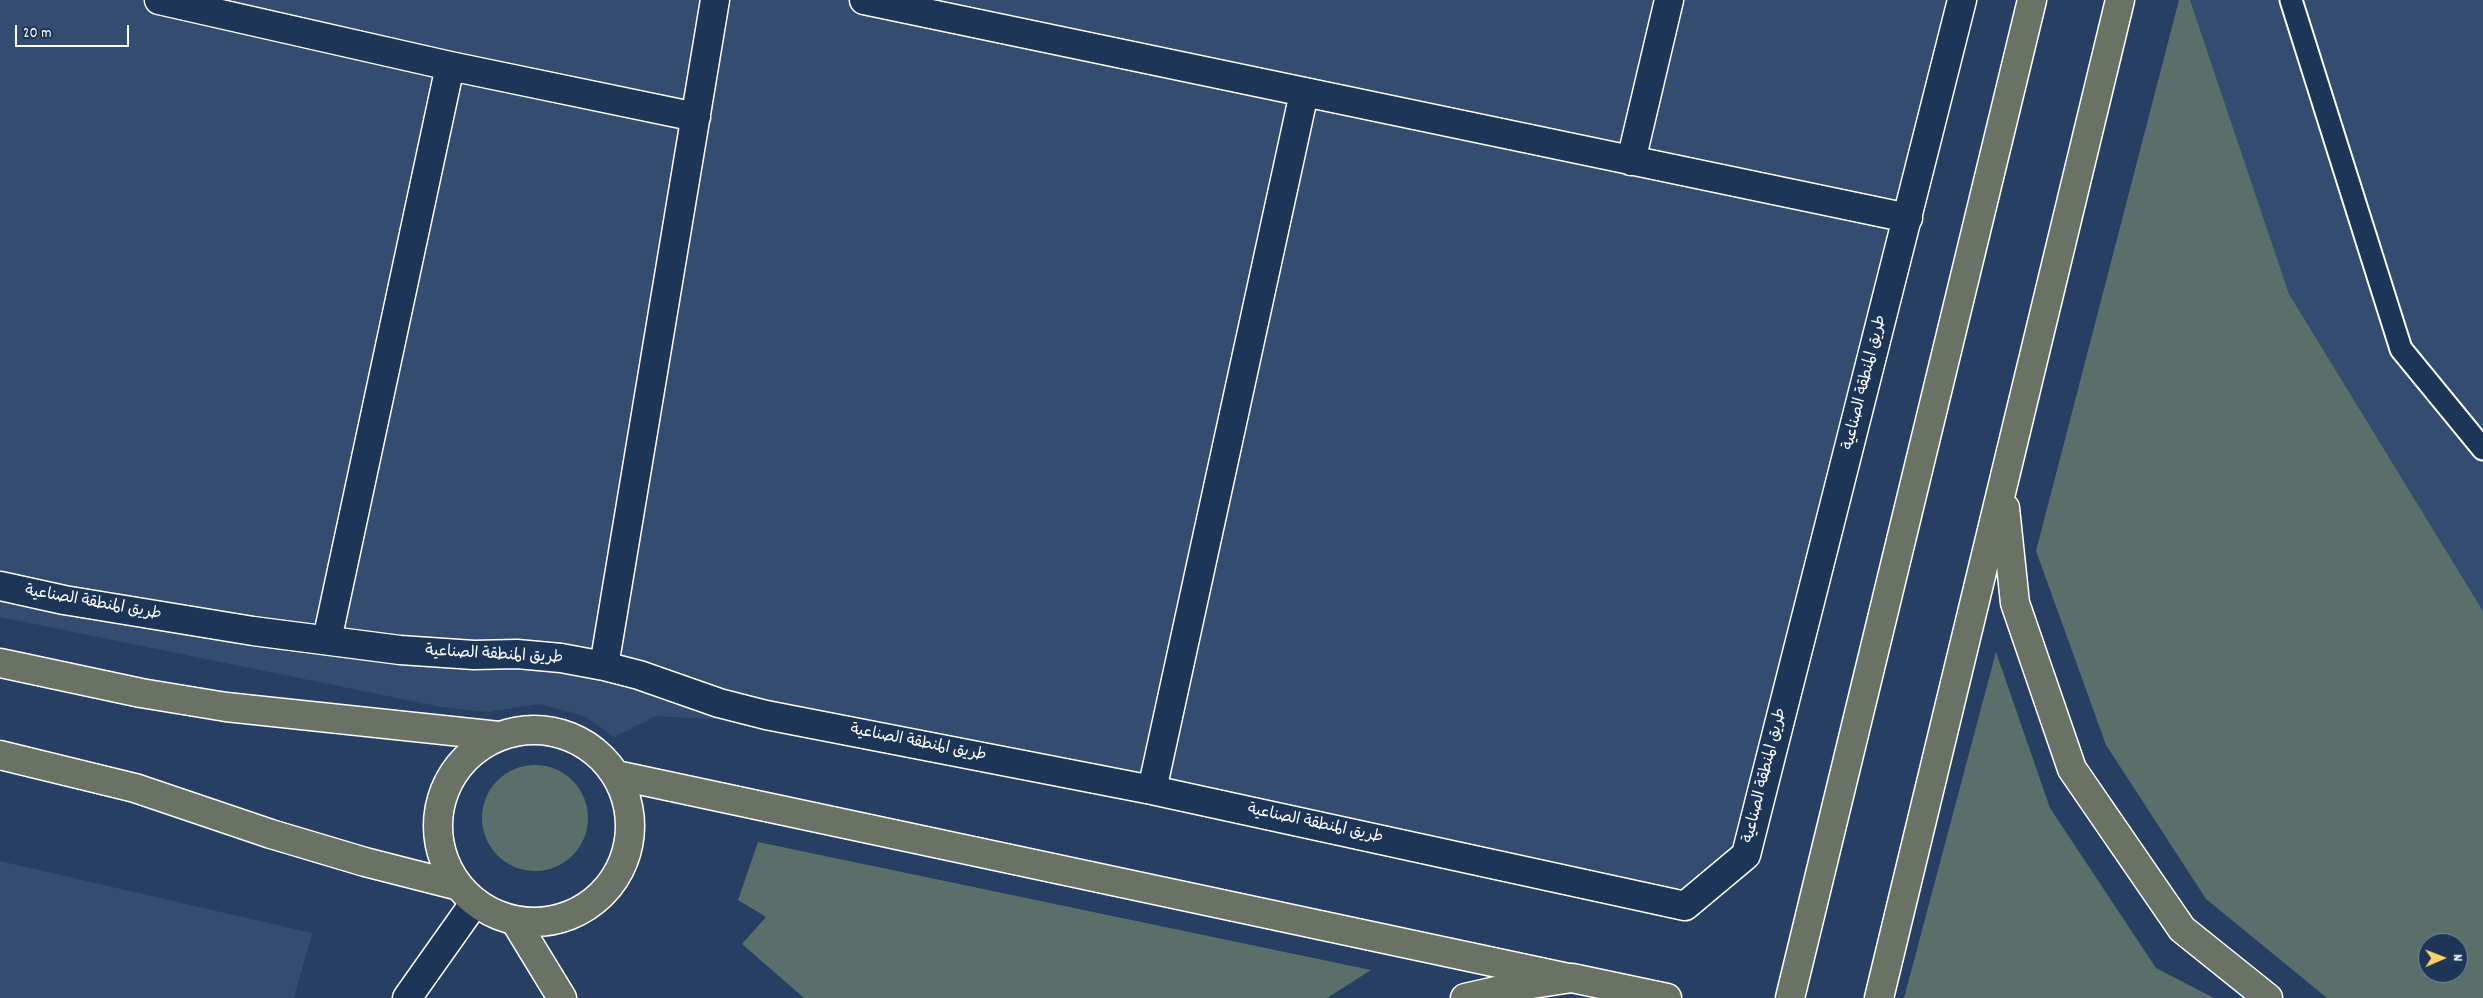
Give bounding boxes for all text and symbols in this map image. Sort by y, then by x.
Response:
scale bar [18,15,131,47]
text: 20 m [23,23,51,45]
street label: طريق المنطقة الصناعية [1840,314,1892,452]
street label: طريق المنطقة الصناعية [23,583,163,625]
street label: طريق المنطقة الصناعية [424,643,564,669]
street label: طريق المنطقة الصناعية [1740,707,1792,845]
street label: طريق المنطقة الصناعية [848,721,988,767]
street label: طريق المنطقة الصناعية [1245,801,1385,849]
north arrow [2418,933,2468,983]
text: N [2447,954,2467,961]

